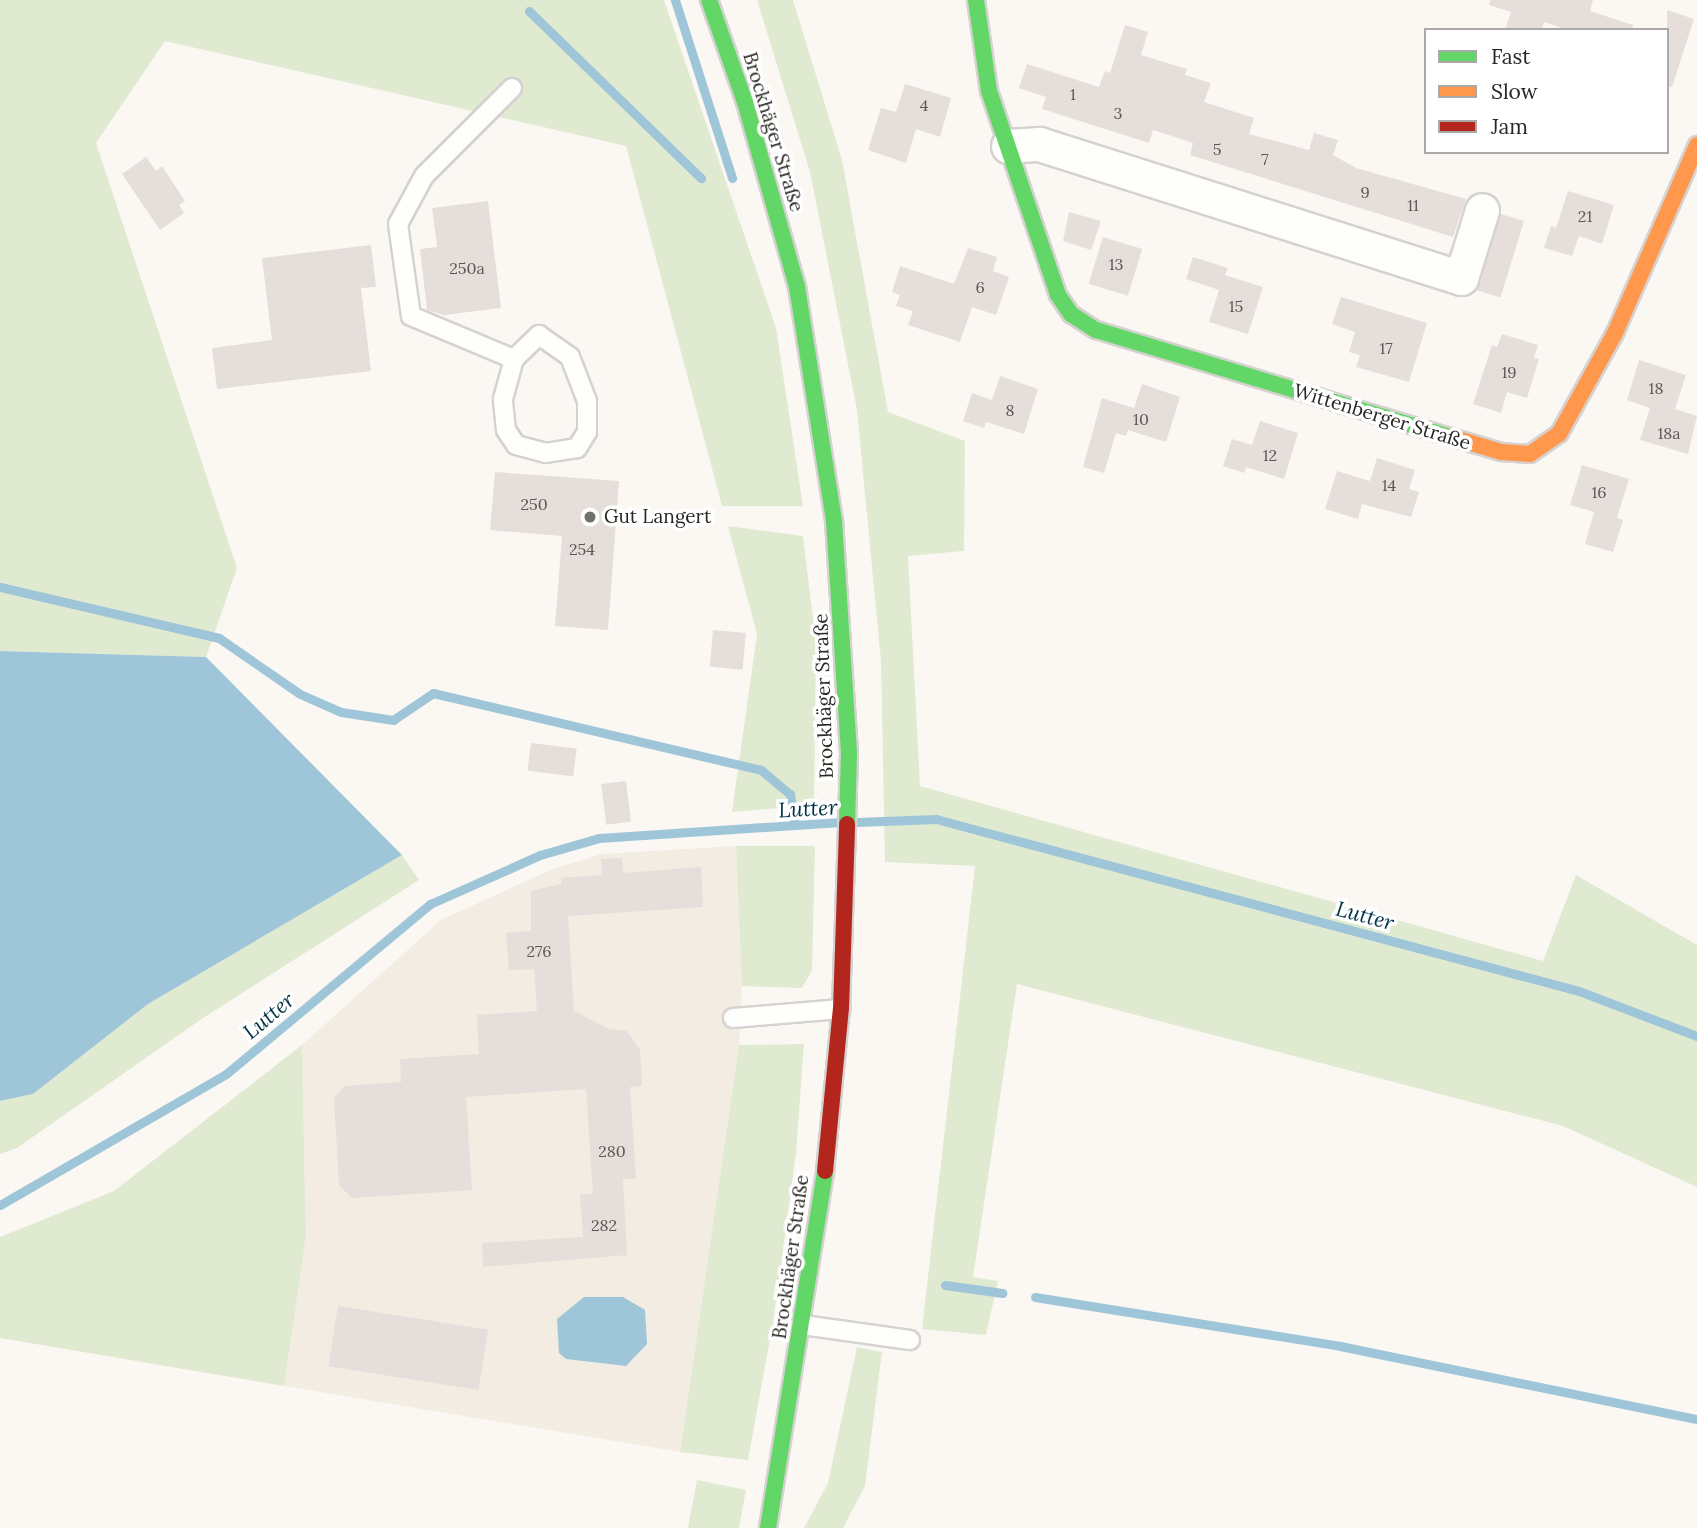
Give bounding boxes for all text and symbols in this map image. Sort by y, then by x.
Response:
legend [1424,28,1669,154]
text: Fast [1491,43,1530,70]
street label: Brockhäger Straße [738,50,808,214]
text: Slow [1491,78,1538,105]
house number: 1 [1070,84,1076,104]
house number: 4 [920,95,928,115]
house number: 3 [1114,103,1122,123]
text: Jam [1491,113,1528,140]
house number: 5 [1213,139,1221,159]
house number: 7 [1261,149,1269,169]
house number: 9 [1360,182,1370,202]
house number: 11 [1407,195,1419,215]
house number: 21 [1578,206,1592,226]
house number: 13 [1109,254,1123,274]
house number: 250a [449,258,485,278]
house number: 6 [975,277,985,297]
house number: 15 [1229,296,1243,316]
house number: 17 [1379,338,1393,358]
house number: 19 [1501,362,1517,382]
house number: 18 [1649,378,1663,398]
street label: Wittenberger Straße [1291,379,1473,455]
house number: 8 [1006,400,1014,420]
house number: 10 [1133,409,1149,429]
house number: 18a [1657,423,1681,443]
house number: 12 [1263,445,1277,465]
house number: 14 [1382,475,1396,495]
house number: 16 [1591,482,1607,502]
house number: 250 [520,494,548,514]
place label: Gut Langert [604,506,711,528]
marker: Gut Langert [582,509,598,525]
house number: 254 [569,539,595,559]
street label: Brockhäger Straße [810,613,838,779]
water label: Lutter [778,795,838,823]
water label: Lutter [1333,896,1397,936]
house number: 276 [526,941,552,961]
water label: Lutter [238,987,300,1045]
house number: 280 [598,1141,626,1161]
street label: Brockhäger Straße [768,1173,814,1341]
house number: 282 [591,1215,617,1235]

